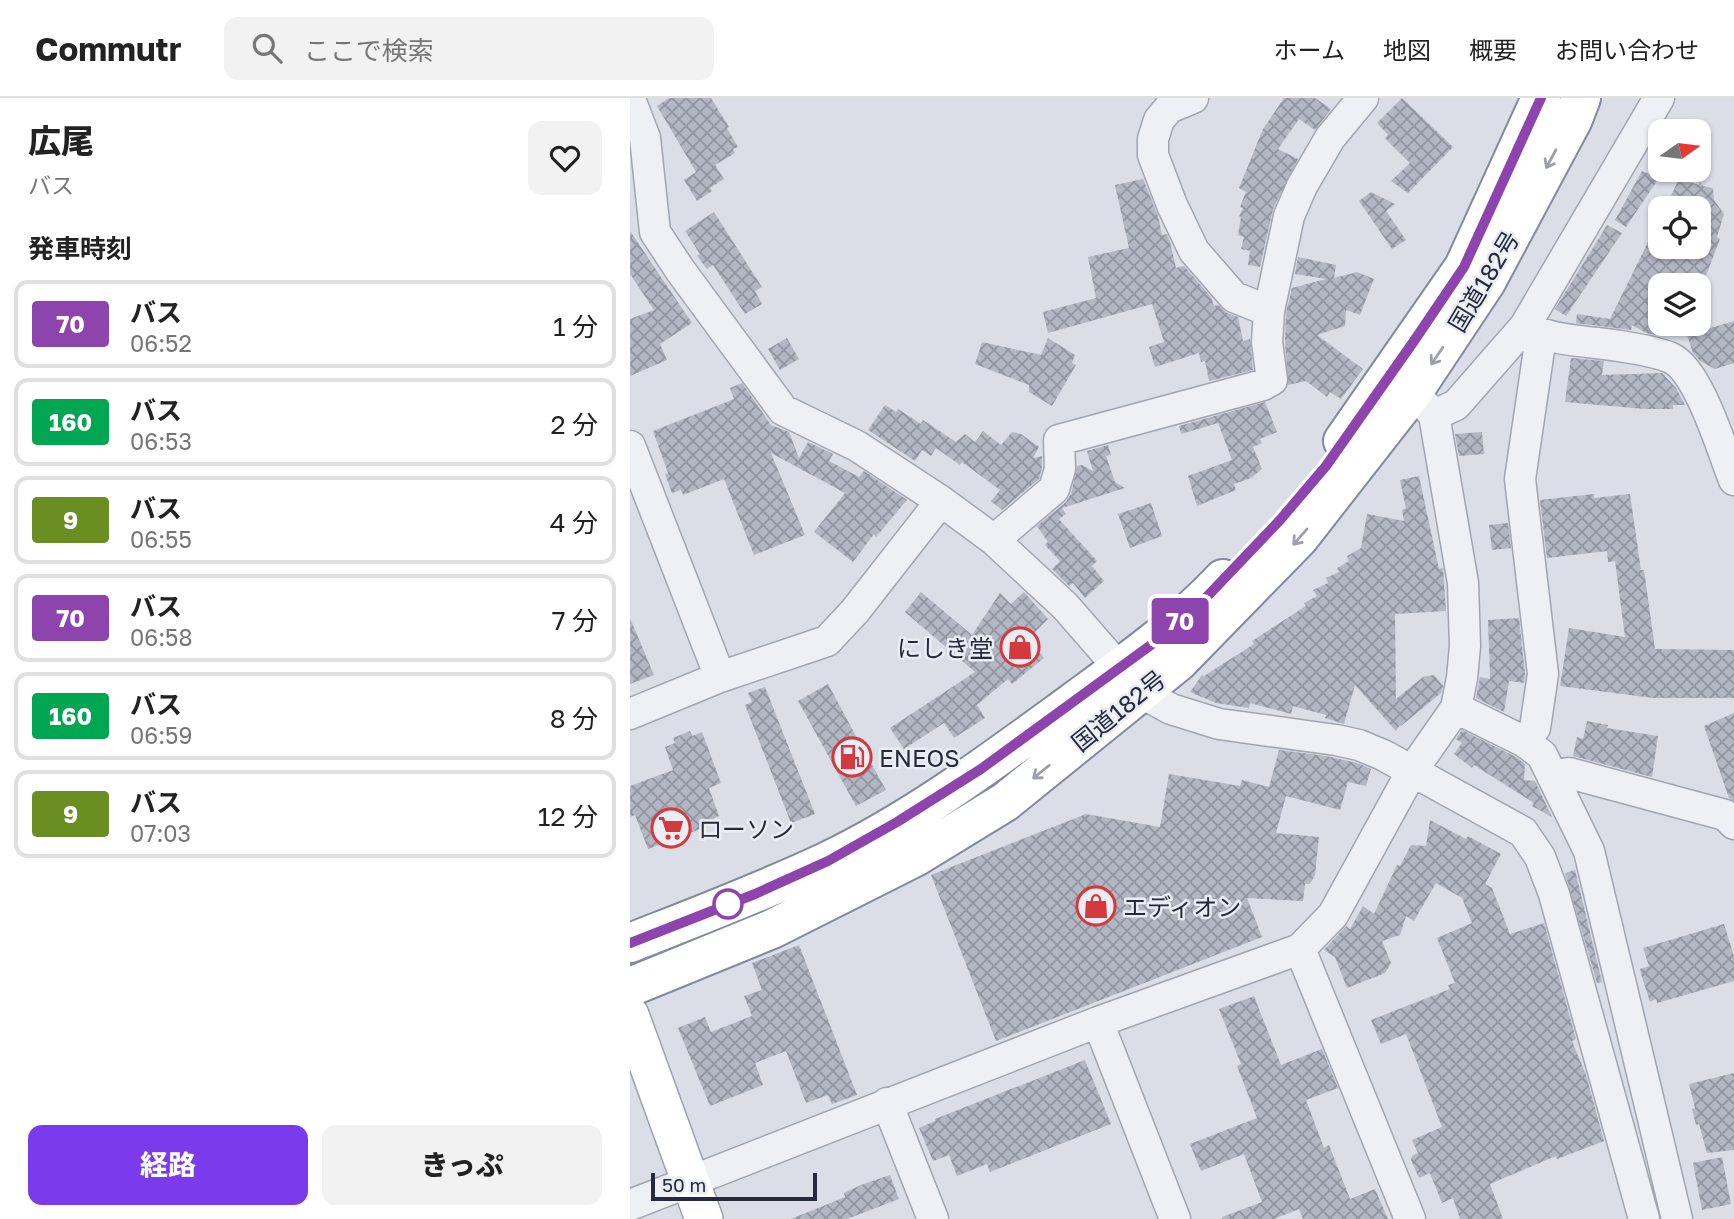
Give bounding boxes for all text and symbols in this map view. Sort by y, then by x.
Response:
search box [224,17,714,80]
text: Commutr [35,29,182,68]
icon: search [248,29,286,67]
text: ここで検索 [304,35,434,66]
text: ホーム [1274,35,1345,64]
text: 地図 [1383,35,1431,64]
text: 概要 [1469,35,1517,64]
text: お問い合わせ [1555,35,1699,64]
north arrow [1648,119,1712,182]
map controls [1648,119,1711,336]
text: 広尾 [28,121,94,160]
button: heart [528,121,602,195]
one-way arrow [1544,149,1558,169]
text: バス [28,171,74,199]
button: locate [1648,196,1711,259]
street label: 国道182号 [1442,225,1524,337]
text: 発車時刻 [28,233,132,264]
button: layers [1648,273,1711,336]
text: バス [130,297,182,328]
text: 70 [56,309,85,338]
text: 1 分 [553,311,598,342]
text: 06:52 [130,329,192,357]
one-way arrow [1429,345,1443,365]
text: バス [130,395,182,426]
text: 160 [49,407,92,436]
text: 2 分 [550,409,598,440]
text: 06:53 [130,427,192,455]
text: バス [130,493,182,524]
text: 9 [63,505,78,534]
text: 4 分 [550,507,598,538]
text: 06:55 [130,525,192,553]
one-way arrow [1292,528,1308,546]
text: バス [130,591,182,622]
line badge: 70 [1148,598,1212,644]
text: 70 [56,603,85,632]
text: 7 分 [552,605,598,636]
text: 70 [1166,606,1194,635]
text: 06:58 [130,623,192,651]
shop icon: にしき堂 [999,626,1041,668]
place label: にしき堂 [897,633,993,662]
street label: 国道182号 [1065,663,1171,757]
text: バス [130,689,182,720]
text: 160 [49,701,92,730]
text: 8 分 [550,703,598,734]
text: 06:59 [130,721,192,749]
fuel station icon: ENEOS [831,736,873,778]
place label: ENEOS [879,743,960,772]
one-way arrow [1033,764,1051,780]
text: バス [130,787,182,818]
text: 9 [63,799,78,828]
text: 12 分 [538,801,598,832]
supermarket icon: ローソン [650,807,692,849]
place label: ローソン [698,814,794,843]
text: 07:03 [130,819,191,847]
shop icon: エディオン [1075,885,1117,927]
unlabelled marker [713,889,743,919]
place label: エディオン [1123,892,1241,921]
button: 経路 [28,1125,308,1205]
button: きっぷ [322,1125,602,1205]
scale bar [651,1170,817,1202]
text: 50 m [662,1173,706,1196]

